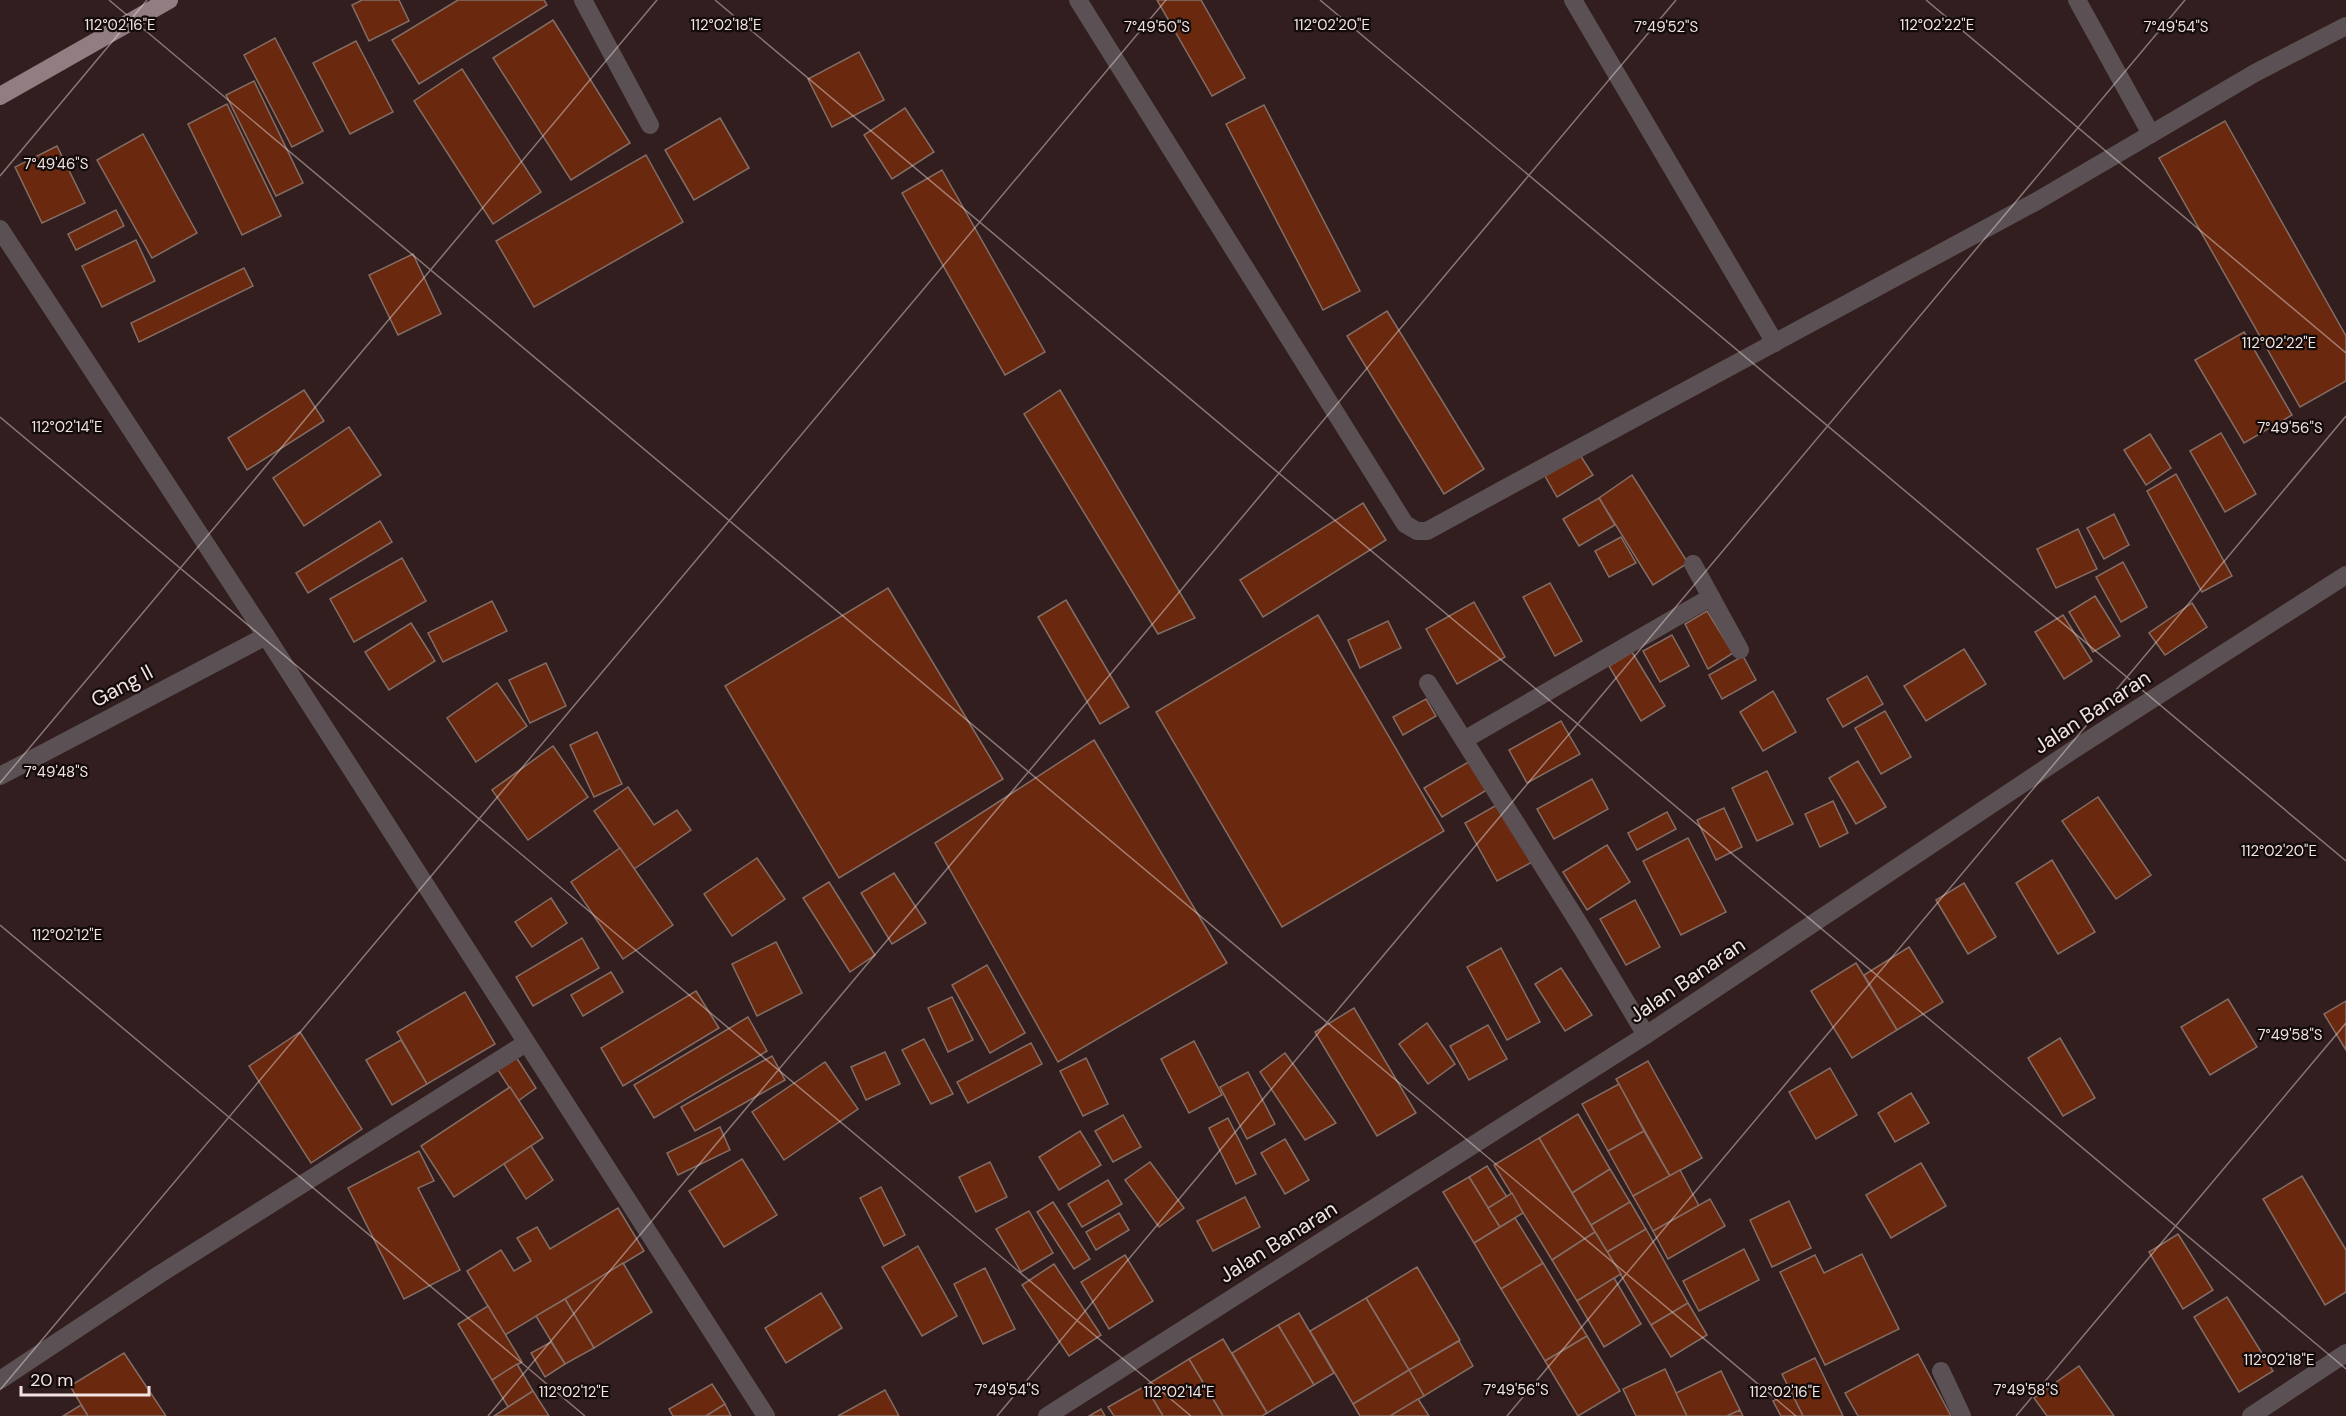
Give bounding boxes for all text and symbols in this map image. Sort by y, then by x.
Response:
text: 112°02'16"E [84,15,156,35]
text: 112°02'18"E [691,15,761,35]
text: 112°02'20"E [1294,15,1370,35]
text: 112°02'22"E [1900,15,1974,35]
text: 7°49'50"S [1124,17,1190,37]
text: 7°49'52"S [1634,17,1698,37]
text: 7°49'54"S [2144,17,2209,37]
text: 7°49'46"S [24,154,89,174]
text: 112°02'22"E [2242,333,2316,353]
text: 112°02'14"E [32,417,102,437]
text: 7°49'56"S [2257,418,2323,438]
street label: Gang II [86,658,158,714]
street label: Jalan Banaran [2028,664,2156,760]
text: 7°49'48"S [24,762,89,782]
text: 112°02'20"E [2241,841,2317,861]
text: 112°02'12"E [32,925,102,945]
street label: Jalan Banaran [1623,931,1751,1029]
text: 7°49'58"S [2258,1025,2323,1045]
street label: Jalan Banaran [1214,1194,1342,1290]
text: 112°02'18"E [2244,1350,2314,1370]
scale bar [21,1359,148,1397]
text: 20 m [30,1368,73,1392]
text: 7°49'54"S [975,1380,1040,1400]
text: 7°49'56"S [1483,1380,1549,1400]
text: 7°49'58"S [1994,1380,2059,1400]
text: 112°02'12"E [539,1382,609,1402]
text: 112°02'14"E [1144,1382,1214,1402]
text: 112°02'16"E [1749,1382,1821,1402]

